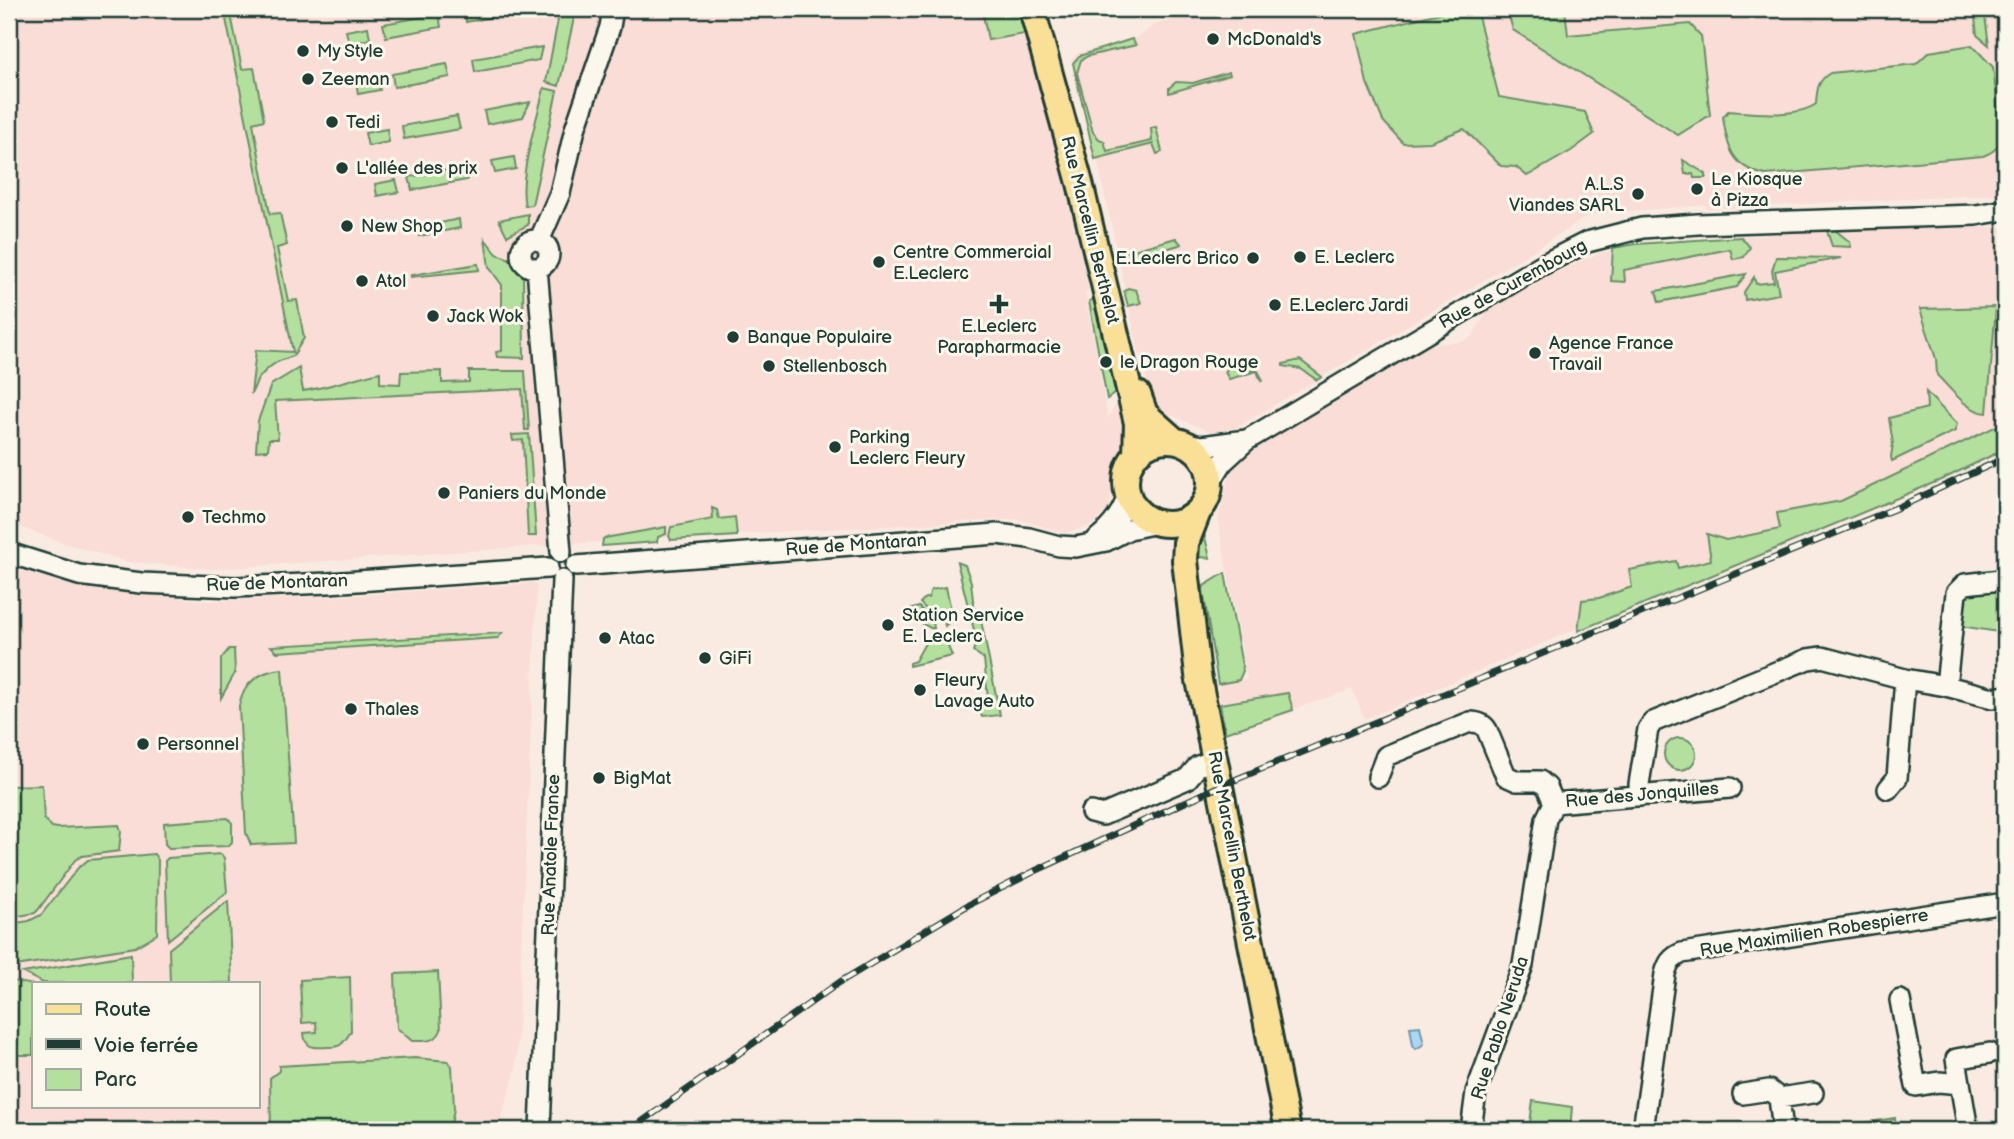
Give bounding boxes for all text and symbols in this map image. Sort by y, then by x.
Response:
place label: McDonald's [1227,29,1322,50]
marker: McDonald's [1205,31,1221,47]
place label: My Style [317,41,383,62]
marker: My Style [295,43,311,59]
place label: Zeeman [321,69,390,90]
marker: Zeeman [300,71,316,87]
place label: Tedi [346,112,380,133]
marker: Tedi [324,114,340,130]
street label: Rue Marcellin Berthelot [1056,134,1124,327]
place label: L'allée des prix [356,158,478,179]
marker: L'allée des prix [334,160,350,176]
place label: Le Kiosque à Pizza [1711,169,1803,211]
place label: A.L.S Viandes SARL [1509,174,1625,216]
marker: Le Kiosque à Pizza [1689,181,1705,197]
marker: A.L.S Viandes SARL [1630,186,1646,202]
place label: New Shop [361,216,443,237]
marker: New Shop [339,218,355,234]
street label: Rue de Curembourg [1435,235,1591,333]
place label: Centre Commercial E.Leclerc [893,242,1051,284]
place label: E. Leclerc [1314,247,1395,268]
place label: E.Leclerc Brico [1116,248,1239,269]
marker: E. Leclerc [1292,249,1308,265]
marker: E.Leclerc Brico [1245,250,1261,266]
marker: Centre Commercial E.Leclerc [871,254,887,270]
place label: Atol [376,271,406,292]
marker: Atol [354,273,370,289]
place label: E.Leclerc Jardi [1289,295,1409,316]
marker: E.Leclerc Parapharmacie [991,296,1007,312]
marker: E.Leclerc Jardi [1267,297,1283,313]
place label: Jack Wok [447,306,523,327]
marker: Jack Wok [425,308,441,324]
place label: E.Leclerc Parapharmacie [937,316,1061,358]
place label: Banque Populaire [747,327,892,348]
marker: Banque Populaire [725,329,741,345]
place label: Agence France Travail [1549,333,1674,375]
marker: Agence France Travail [1527,345,1543,361]
place label: le Dragon Rouge [1120,352,1259,373]
marker: le Dragon Rouge [1098,354,1114,370]
place label: Stellenbosch [783,356,887,377]
marker: Stellenbosch [761,358,777,374]
place label: Parking Leclerc Fleury [849,427,966,469]
marker: Parking Leclerc Fleury [827,439,843,455]
place label: Paniers du Monde [458,483,607,504]
marker: Paniers du Monde [436,485,452,501]
place label: Techmo [202,507,266,528]
marker: Techmo [180,509,196,525]
street label: Rue de Montaran [785,530,927,560]
street label: Rue de Montaran [206,570,348,596]
place label: Station Service E. Leclerc [902,605,1024,647]
marker: Station Service E. Leclerc [880,617,896,633]
place label: Atac [619,628,655,649]
marker: Atac [597,630,613,646]
place label: GiFi [719,648,752,669]
marker: GiFi [697,650,713,666]
place label: Fleury Lavage Auto [934,670,1035,712]
marker: Fleury Lavage Auto [912,682,928,698]
place label: Thales [365,699,419,720]
marker: Thales [343,701,359,717]
place label: Personnel [157,734,239,755]
marker: Personnel [135,736,151,752]
street label: Rue Marcellin Berthelot [1203,749,1261,943]
place label: BigMat [613,768,672,789]
marker: BigMat [591,770,607,786]
street label: Rue Anatole France [538,773,564,936]
street label: Rue des Jonquilles [1564,778,1720,812]
street label: Rue Maximilien Robespierre [1698,905,1930,961]
street label: Rue Pablo Neruda [1467,954,1533,1102]
legend [32,982,259,1108]
text: Route [94,997,151,1022]
text: Voie ferrée [94,1033,198,1058]
text: Parc [94,1067,137,1092]

